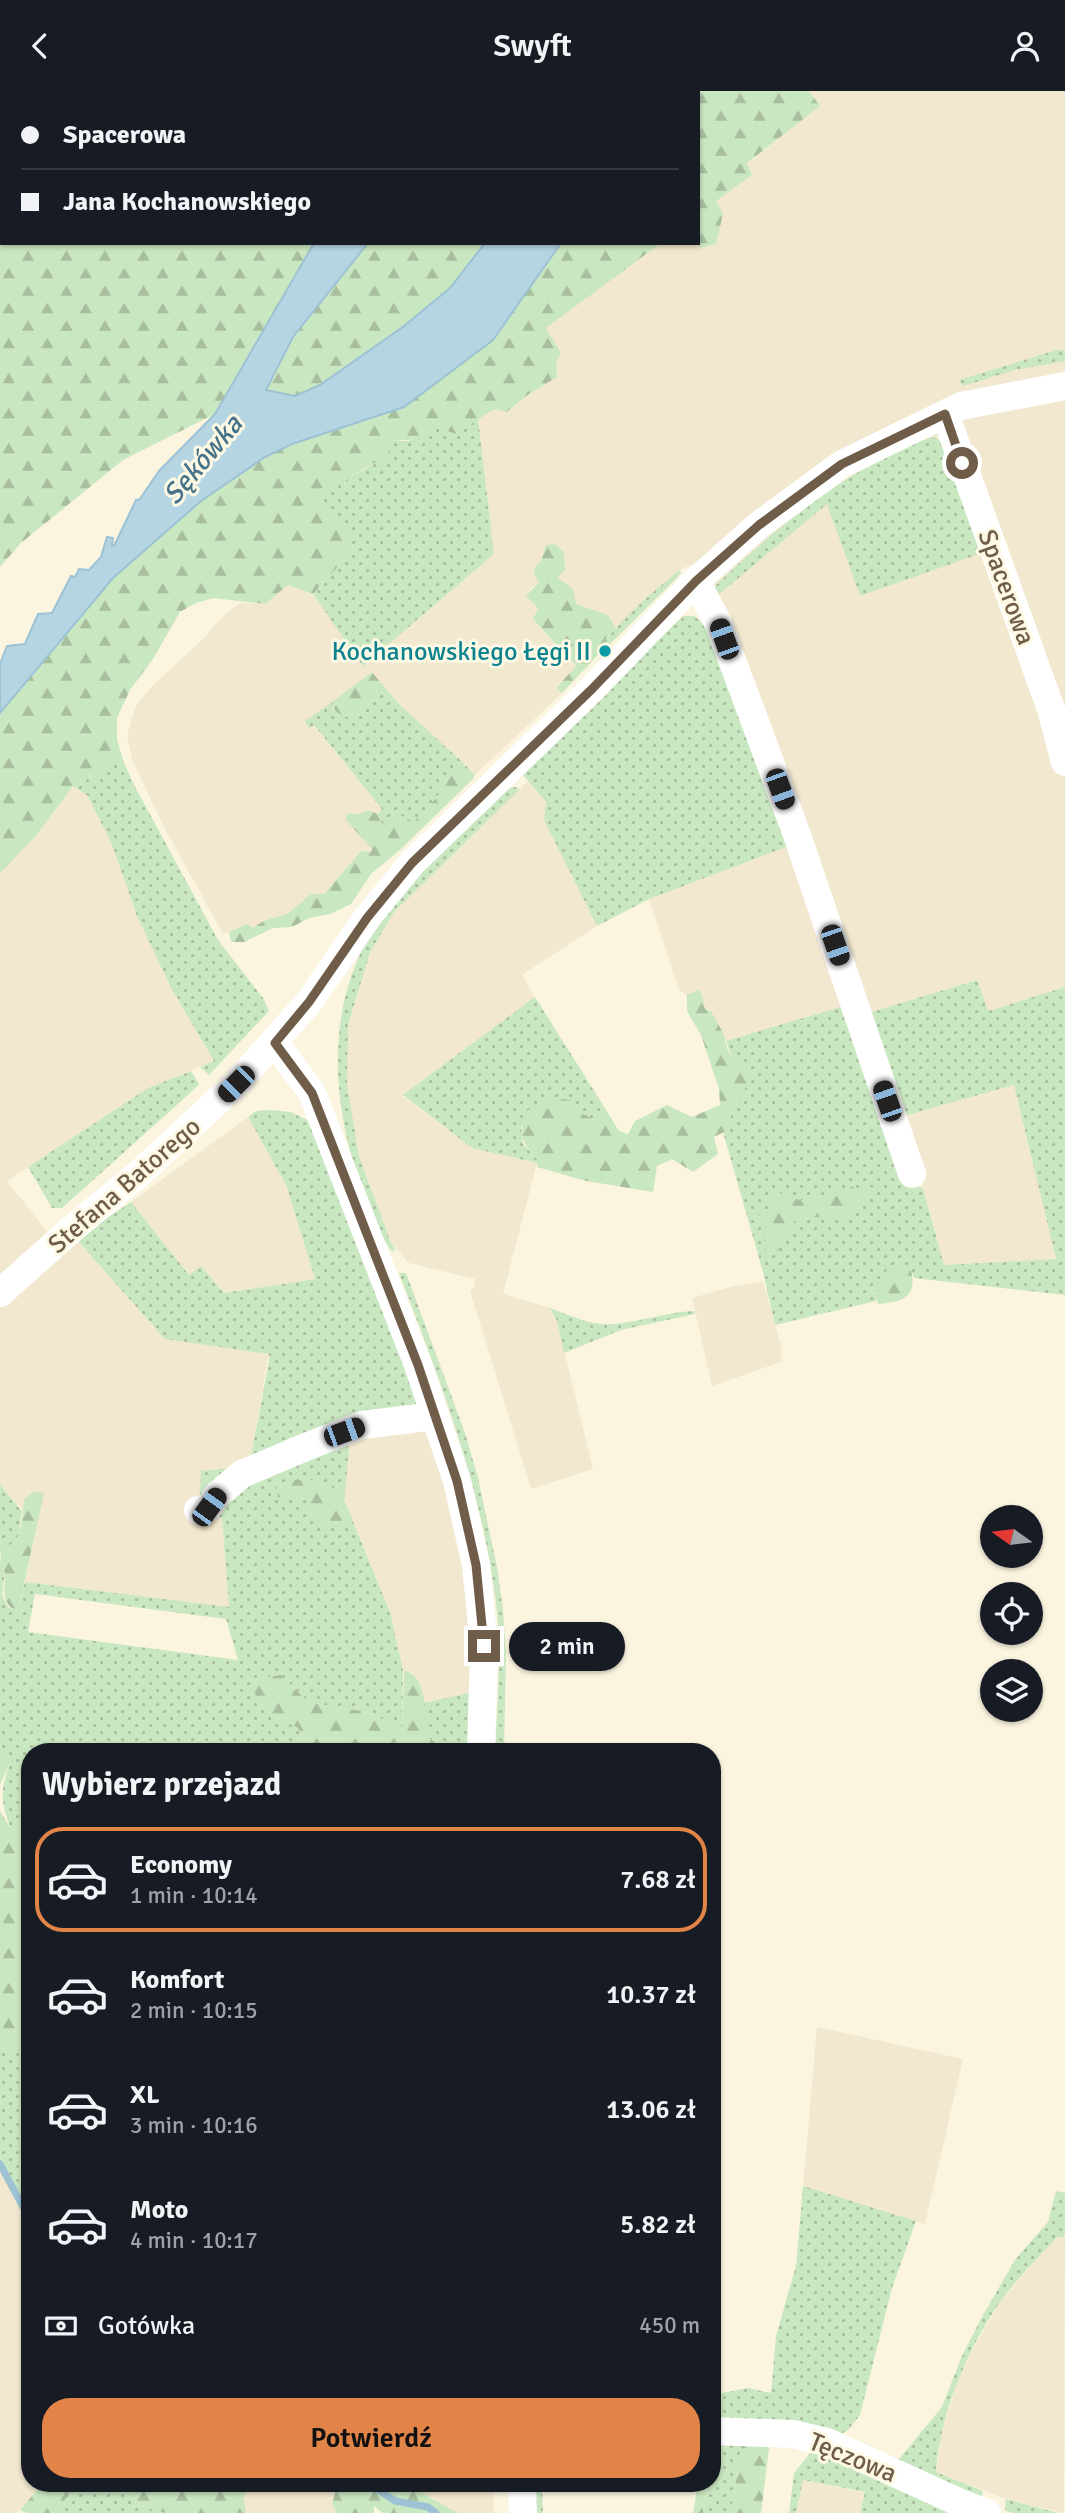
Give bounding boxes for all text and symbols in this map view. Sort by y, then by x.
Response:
text: Swyft [493,26,572,65]
icon: back [21,27,59,65]
icon: person [1006,27,1044,65]
text: Spacerowa [63,119,186,151]
text: Jana Kochanowskiego [63,186,311,218]
water label: Sękówka [156,408,250,511]
route start [946,447,978,479]
street label: Spacerowa [970,525,1042,649]
car [707,616,742,662]
place label: Kochanowskiego Łęgi II [332,636,591,668]
marker: Kochanowskiego Łęgi II [597,643,613,659]
car [763,766,798,812]
car [819,922,852,968]
car [214,1062,259,1106]
car [871,1078,904,1124]
street label: Stefana Batorego [42,1111,207,1261]
car [321,1415,368,1449]
car [189,1484,230,1530]
north arrow [980,1505,1043,1568]
map controls [980,1505,1043,1722]
button: locate [980,1582,1043,1645]
callout: 2 min [508,1621,624,1671]
route end [468,1630,500,1662]
text: 2 min [539,1632,595,1661]
button: layers [980,1659,1043,1722]
text: Wybierz przejazd [42,1765,281,1804]
icon: car [46,1848,109,1911]
text: Economy [130,1849,232,1881]
text: 7.68 zł [620,1864,696,1896]
text: 1 min · 10:14 [130,1881,258,1910]
icon: car [46,1963,109,2026]
text: Komfort [130,1964,224,1996]
text: 10.37 zł [606,1979,696,2011]
text: 2 min · 10:15 [130,1996,258,2025]
icon: car [46,2078,109,2141]
text: XL [130,2079,160,2111]
text: 13.06 zł [606,2094,696,2126]
text: 3 min · 10:16 [130,2111,258,2140]
icon: car [46,2193,109,2256]
text: Moto [130,2194,188,2226]
text: 5.82 zł [620,2209,696,2241]
text: 4 min · 10:17 [130,2226,258,2255]
icon: cash [42,2307,80,2345]
text: Gotówka [98,2310,195,2342]
text: 450 m [639,2311,700,2340]
button: Potwierdź [42,2398,700,2478]
street label: Tęczowa [804,2426,901,2490]

